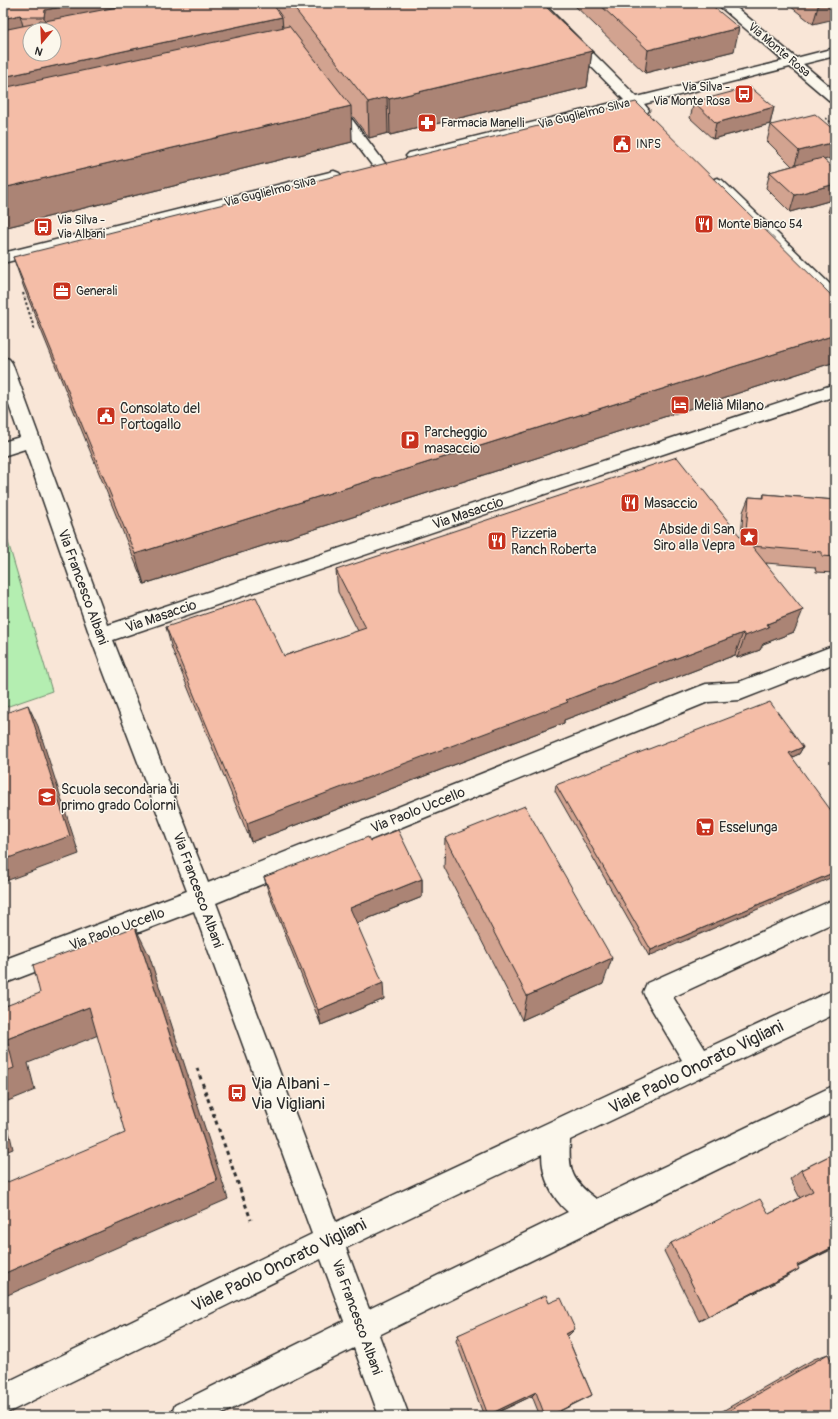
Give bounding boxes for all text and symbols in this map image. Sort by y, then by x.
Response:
street label: Via Monte Rosa [745,20,814,81]
north arrow [22,22,62,62]
text: N [33,43,45,58]
place label: Via Silva - Via Monte Rosa [653,80,730,109]
bus stop icon: Via Silva - Via Monte Rosa [733,83,755,105]
street label: Via Guglielmo Silva [537,95,632,133]
pharmacy icon: Farmacia Manelli [416,112,438,134]
place label: Farmacia Manelli [441,116,524,131]
public building icon: INPS [611,133,633,155]
place label: INPS [636,137,661,152]
street label: Via Guglielmo Silva [223,173,318,211]
place label: Via Silva - Via Albani [57,213,105,242]
restaurant icon: Monte Bianco 54 [693,213,715,235]
bus stop icon: Via Silva - Via Albani [32,216,54,238]
place label: Monte Bianco 54 [718,217,803,232]
office icon: Generali [51,280,73,302]
place label: Generali [76,284,117,299]
hotel icon: Melià Milano [669,394,691,416]
place label: Melià Milano [694,397,764,414]
place label: Consolato del Portogallo [120,400,200,433]
public building icon: Consolato del Portogallo [95,405,117,427]
place label: Parcheggio masaccio [424,424,488,457]
parking icon: Parcheggio masaccio [399,429,421,451]
restaurant icon: Masaccio [619,492,641,514]
street label: Via Masaccio [430,493,506,533]
place label: Masaccio [644,495,698,512]
place label: Abside di San Siro alla Vepra [653,521,735,554]
place label: Pizzeria Ranch Roberta [511,525,596,558]
place icon: Abside di San Siro alla Vepra [738,526,760,548]
street label: Via Francesco Albani [54,527,112,648]
restaurant icon: Pizzeria Ranch Roberta [486,530,508,552]
street label: Via Masaccio [123,596,199,636]
place label: Scuola secondaria di primo grado Colorni [61,781,180,814]
street label: Via Paolo Uccello [368,783,468,837]
school or university icon: Scuola secondaria di primo grado Colorni [36,786,58,808]
supermarket icon: Esselunga [694,816,716,838]
place label: Esselunga [719,819,778,836]
street label: Via Francesco Albani [169,830,227,951]
street label: Via Paolo Uccello [67,904,167,954]
street label: Viale Paolo Onorato Vigliani [605,1016,787,1118]
place label: Via Albani - Via Vigliani [251,1073,330,1114]
bus stop icon: Via Albani - Via Vigliani [226,1082,248,1104]
street label: Viale Paolo Onorato Vigliani [188,1214,370,1316]
street label: Via Francesco Albani [328,1257,386,1378]

